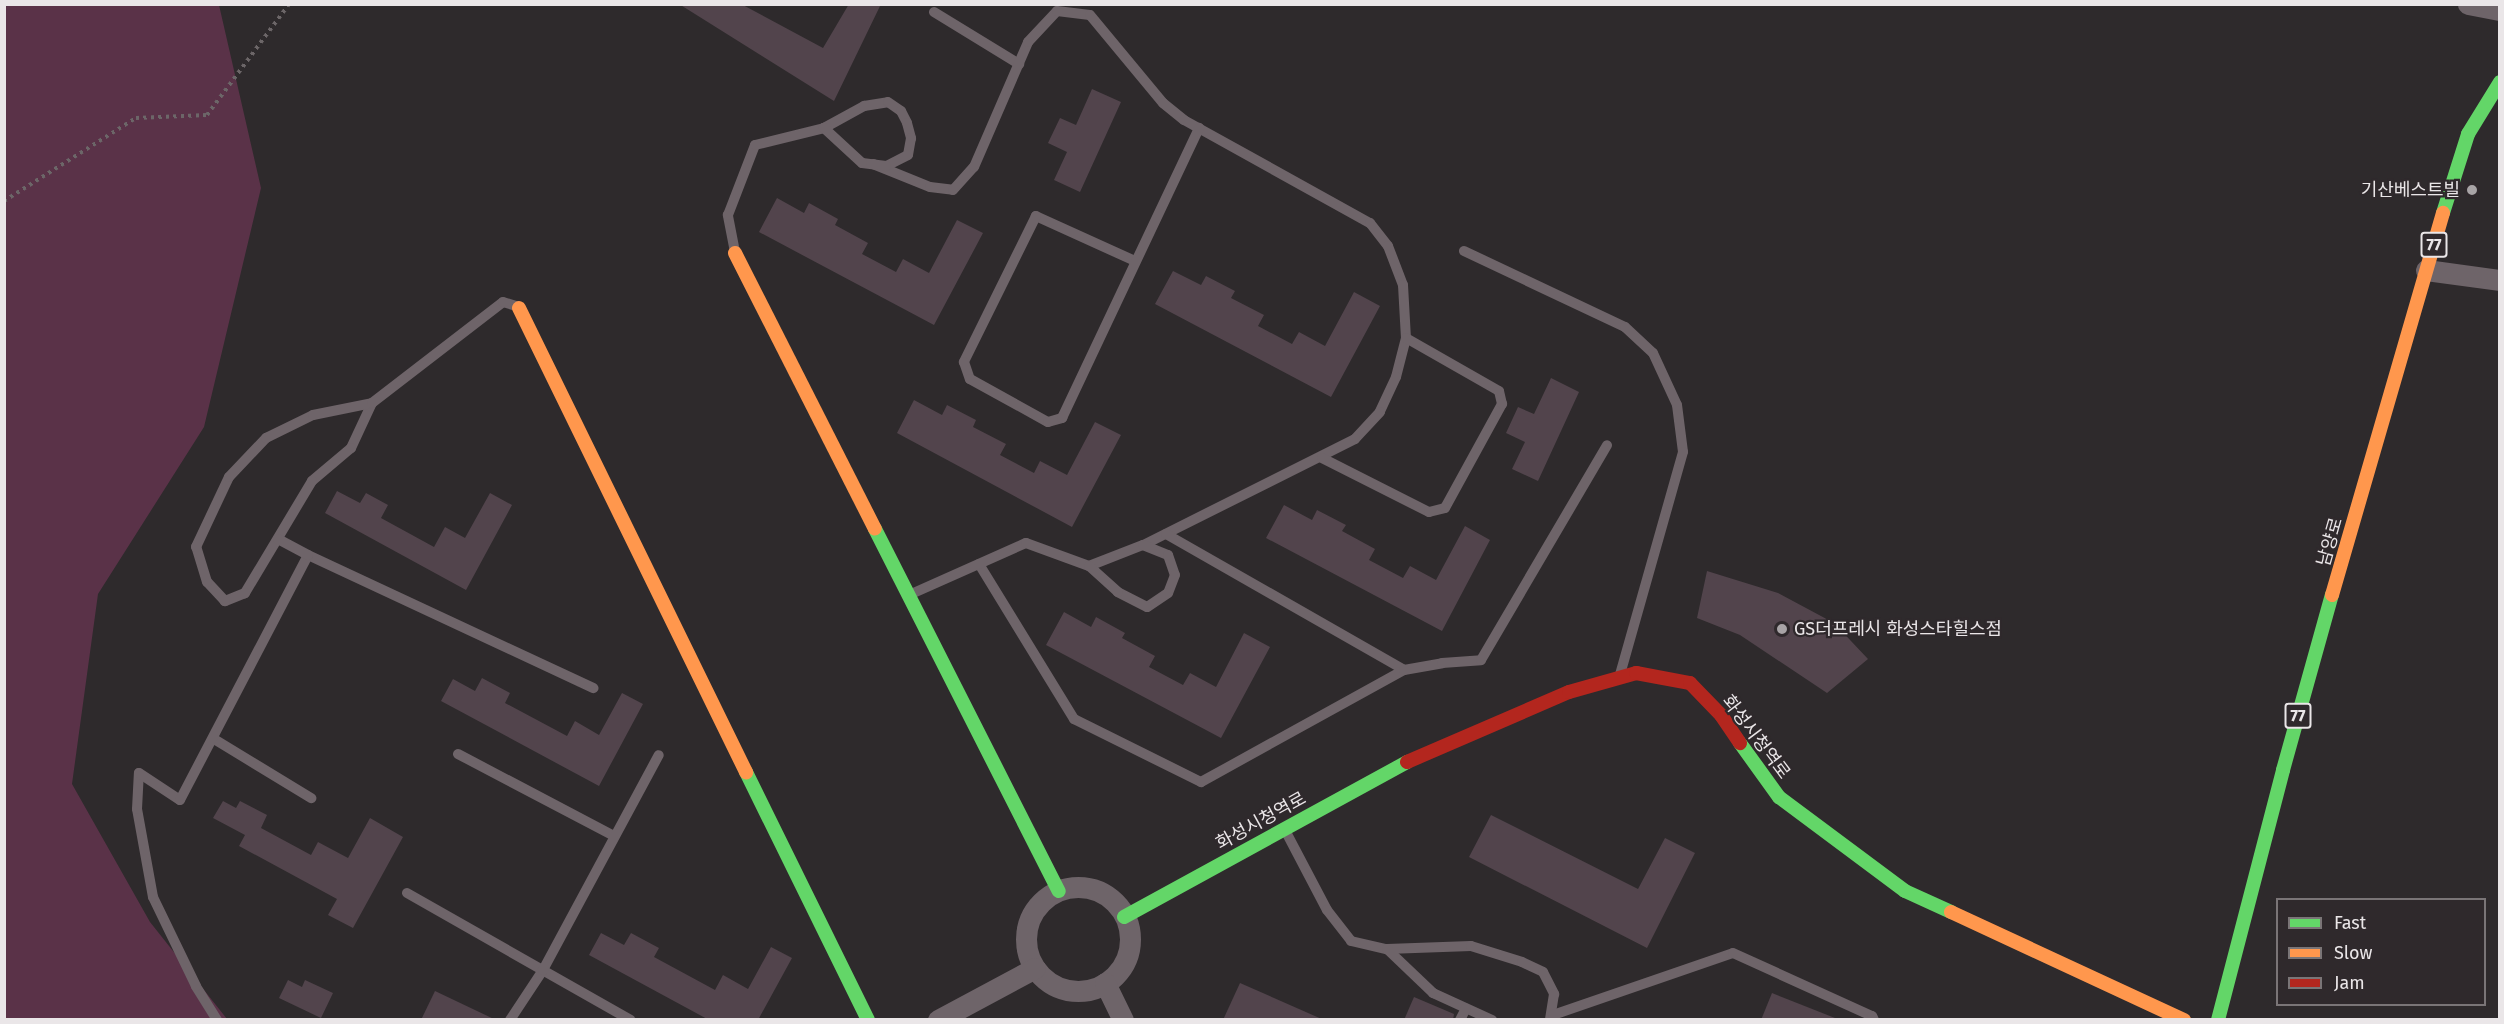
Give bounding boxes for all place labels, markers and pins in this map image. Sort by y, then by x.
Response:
place label: 기산베스트빌 [2361,179,2460,201]
marker: 기산베스트빌 [2465,183,2479,197]
place label: GS더프레시 화성스타힐스점 [1794,618,2002,640]
marker: GS더프레시 화성스타힐스점 [1775,622,1789,636]

